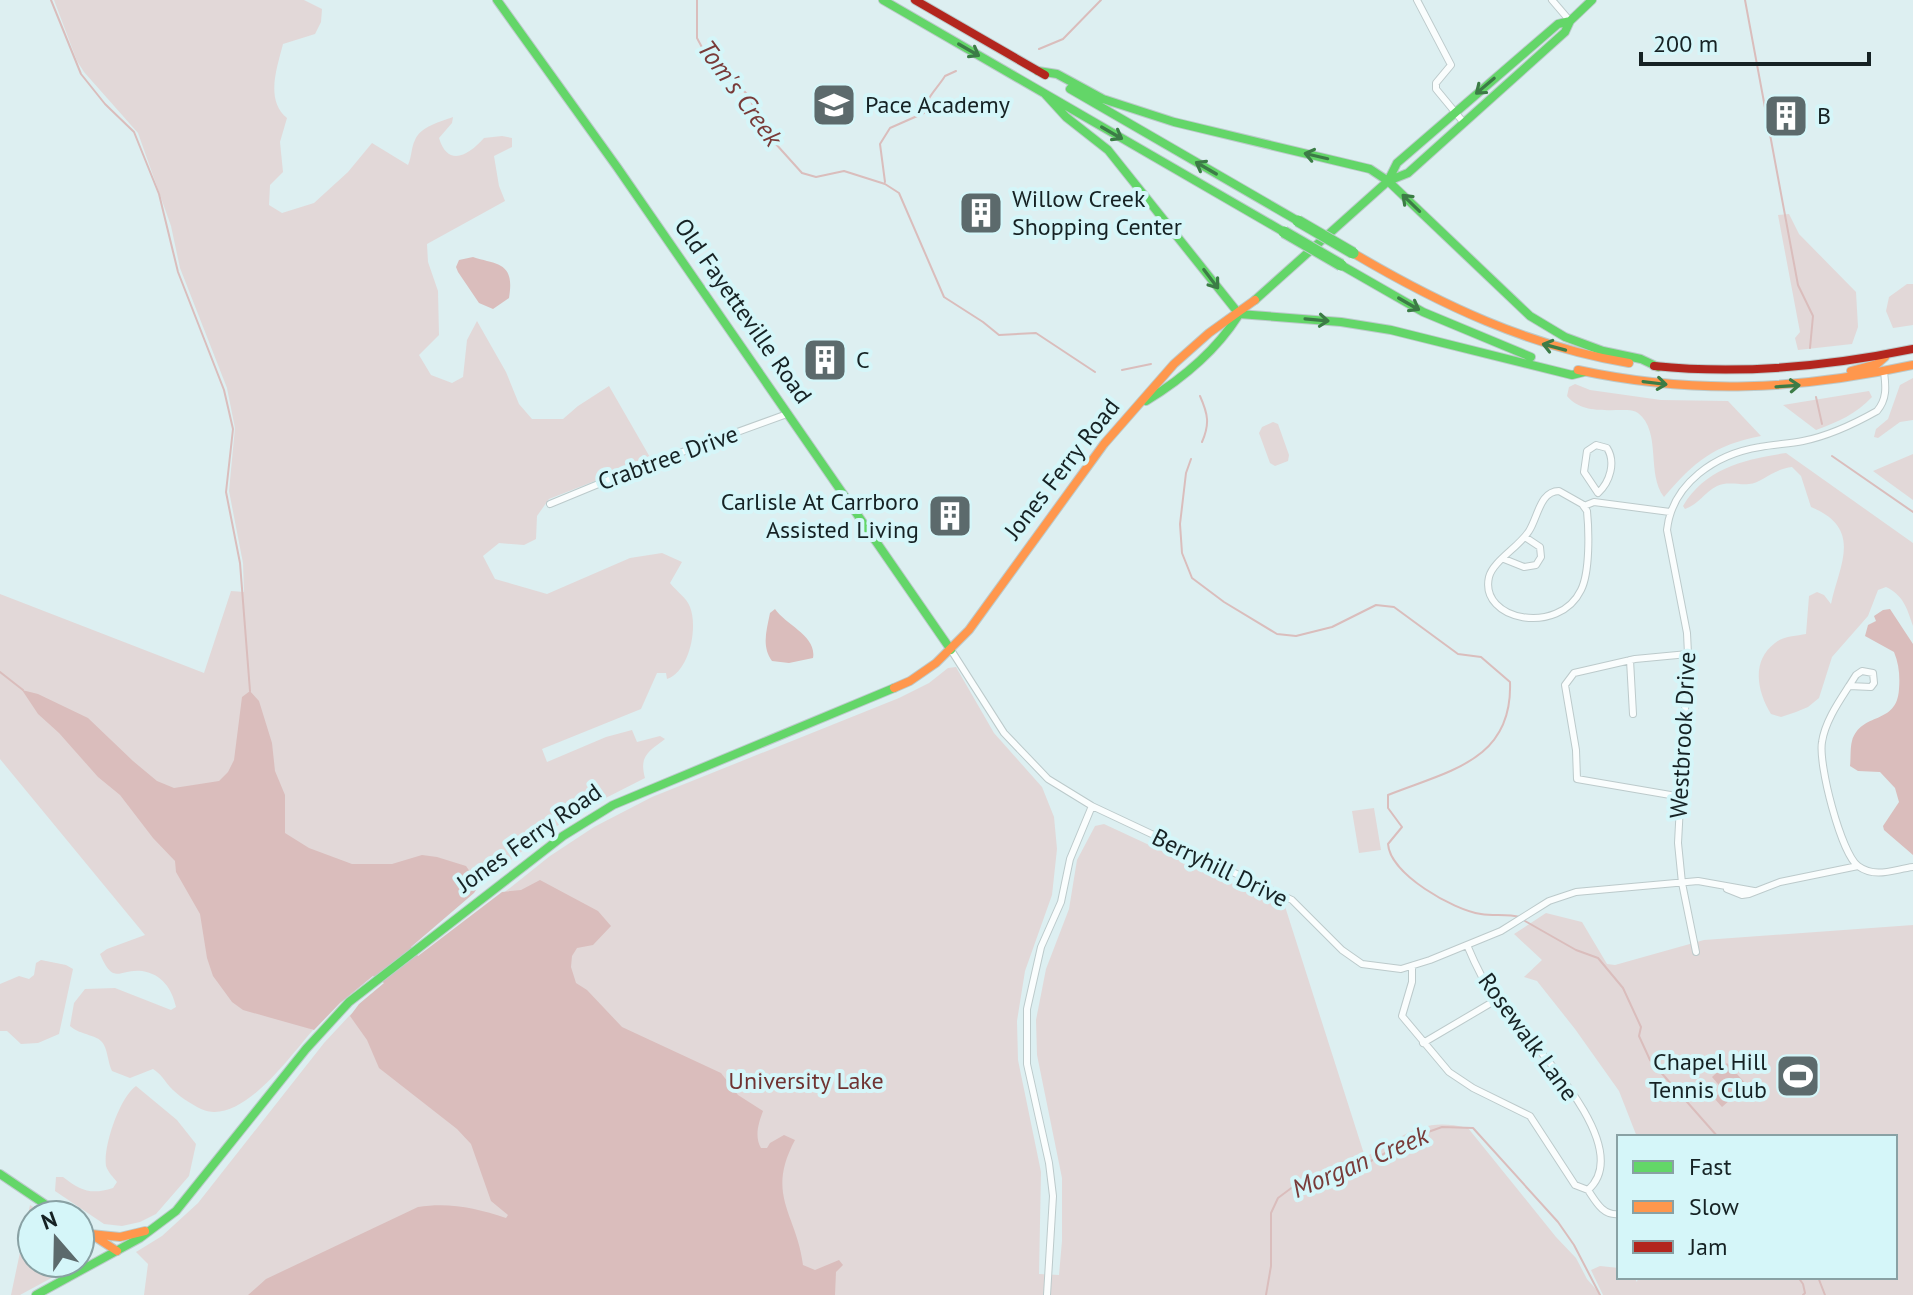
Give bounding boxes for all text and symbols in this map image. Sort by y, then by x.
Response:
scale bar [1641,16,1869,66]
text: 200 m [1653,28,1718,59]
water label: Tom's Creek [691,33,791,154]
one-way arrow [957,42,980,58]
one-way arrow [1475,77,1496,95]
school or university icon: Pace Academy [810,81,858,129]
place label: Pace Academy [865,89,1010,120]
building icon: B [1762,92,1810,140]
place label: B [1817,100,1831,131]
one-way arrow [1100,126,1124,141]
one-way arrow [1303,148,1329,163]
one-way arrow [1195,160,1218,176]
place label: Willow Creek Shopping Center [1012,183,1182,242]
building icon: Willow Creek Shopping Center [957,189,1005,237]
one-way arrow [1401,194,1421,213]
street label: Old Fayetteville Road [668,212,819,409]
one-way arrow [1203,268,1220,289]
one-way arrow [1396,297,1420,312]
one-way arrow [1303,313,1330,328]
building icon: C [801,336,849,384]
one-way arrow [1542,339,1568,354]
place label: C [856,344,870,375]
one-way arrow [1641,376,1668,391]
one-way arrow [1774,378,1801,393]
street label: Jones Ferry Road [996,392,1126,546]
street label: Crabtree Drive [593,418,742,497]
place label: Carlisle At Carrboro Assisted Living [721,486,919,545]
building icon: Carlisle At Carrboro Assisted Living [926,492,974,540]
street label: Westbrook Drive [1663,651,1702,819]
street label: Jones Ferry Road [449,776,607,900]
street label: Berryhill Drive [1147,821,1293,914]
street label: Rosewalk Lane [1472,967,1585,1107]
place label: Chapel Hill Tennis Club [1649,1046,1767,1105]
sports icon: Chapel Hill Tennis Club [1774,1052,1822,1100]
park label: University Lake [728,1065,884,1096]
water label: Morgan Creek [1287,1118,1434,1205]
legend [1617,1135,1897,1279]
text: Fast [1689,1151,1732,1182]
text: Slow [1689,1191,1739,1222]
north arrow [16,1199,96,1279]
text: N [38,1205,61,1236]
text: Jam [1688,1231,1727,1262]

